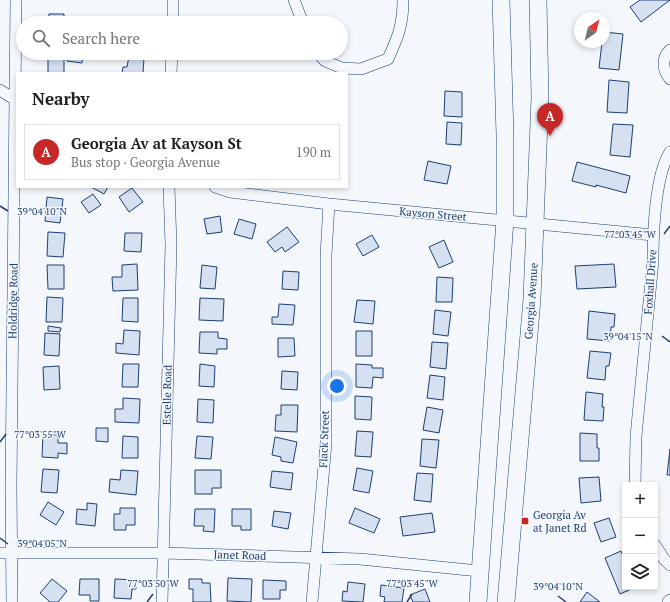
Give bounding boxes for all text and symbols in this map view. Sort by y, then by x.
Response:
north arrow [574,12,610,48]
search box [16,16,348,60]
icon: search [30,27,52,49]
text: Search here [62,28,140,48]
text: Nearby [32,87,90,110]
pin: A [537,103,563,136]
text: Georgia Av at Kayson St [71,133,242,153]
text: A [41,143,51,161]
text: 190 m [296,143,331,161]
text: Bus stop · Georgia Avenue [71,153,220,171]
street label: Kayson Street [399,204,467,224]
text: 39°04'10"N [17,205,67,218]
text: 77°03'45"W [604,228,656,241]
street label: Foxhall Drive [641,249,659,315]
street label: Georgia Avenue [521,262,541,340]
street label: Holdridge Road [5,263,21,339]
text: 39°04'15"N [603,330,653,343]
street label: Estelle Road [159,365,175,425]
your location [327,376,347,396]
street label: Flack Street [316,410,332,468]
text: 77°03'55"W [14,428,66,441]
map controls [622,482,658,590]
button: + [622,482,658,518]
place label: Georgia Av at Janet Rd [533,508,587,535]
marker: Georgia Av at Janet Rd [520,516,530,526]
button: − [622,518,658,554]
text: 39°04'05"N [17,537,67,550]
street label: Janet Road [213,547,267,563]
button: layers [622,554,658,590]
text: 77°03'50"W [127,577,179,590]
text: 77°03'45"W [386,577,438,590]
text: 39°04'10"N [533,580,583,593]

